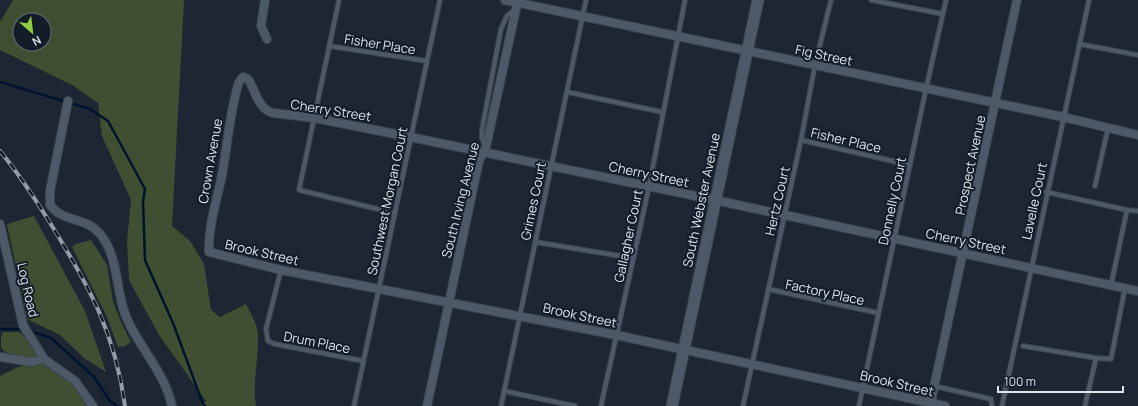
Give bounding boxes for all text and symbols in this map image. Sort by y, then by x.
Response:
north arrow [12,12,52,52]
street label: Fisher Place [343,29,417,59]
text: N [30,33,44,50]
street label: Fig Street [794,40,854,70]
street label: Cherry Street [289,95,373,125]
street label: Prospect Avenue [951,113,989,217]
street label: Crown Avenue [194,117,226,205]
street label: Fisher Place [809,123,883,157]
street label: Southwest Morgan Court [362,125,412,277]
street label: South Webster Avenue [678,131,724,269]
street label: South Irving Avenue [437,140,483,260]
street label: Donnelly Court [874,155,910,247]
street label: Cherry Street [607,157,691,191]
street label: Grimes Court [516,160,550,242]
street label: Lavelle Court [1017,161,1051,241]
street label: Hertz Court [760,165,794,237]
street label: Gallagher Court [609,188,647,284]
street label: Cherry Street [924,224,1008,258]
street label: Brook Street [223,235,301,269]
street label: Log Road [13,261,43,319]
street label: Factory Place [784,275,866,309]
street label: Brook Street [541,298,619,332]
street label: Drum Place [282,327,352,357]
street label: Brook Street [858,366,936,400]
scale bar [998,368,1123,394]
text: 100 m [1004,373,1036,390]

